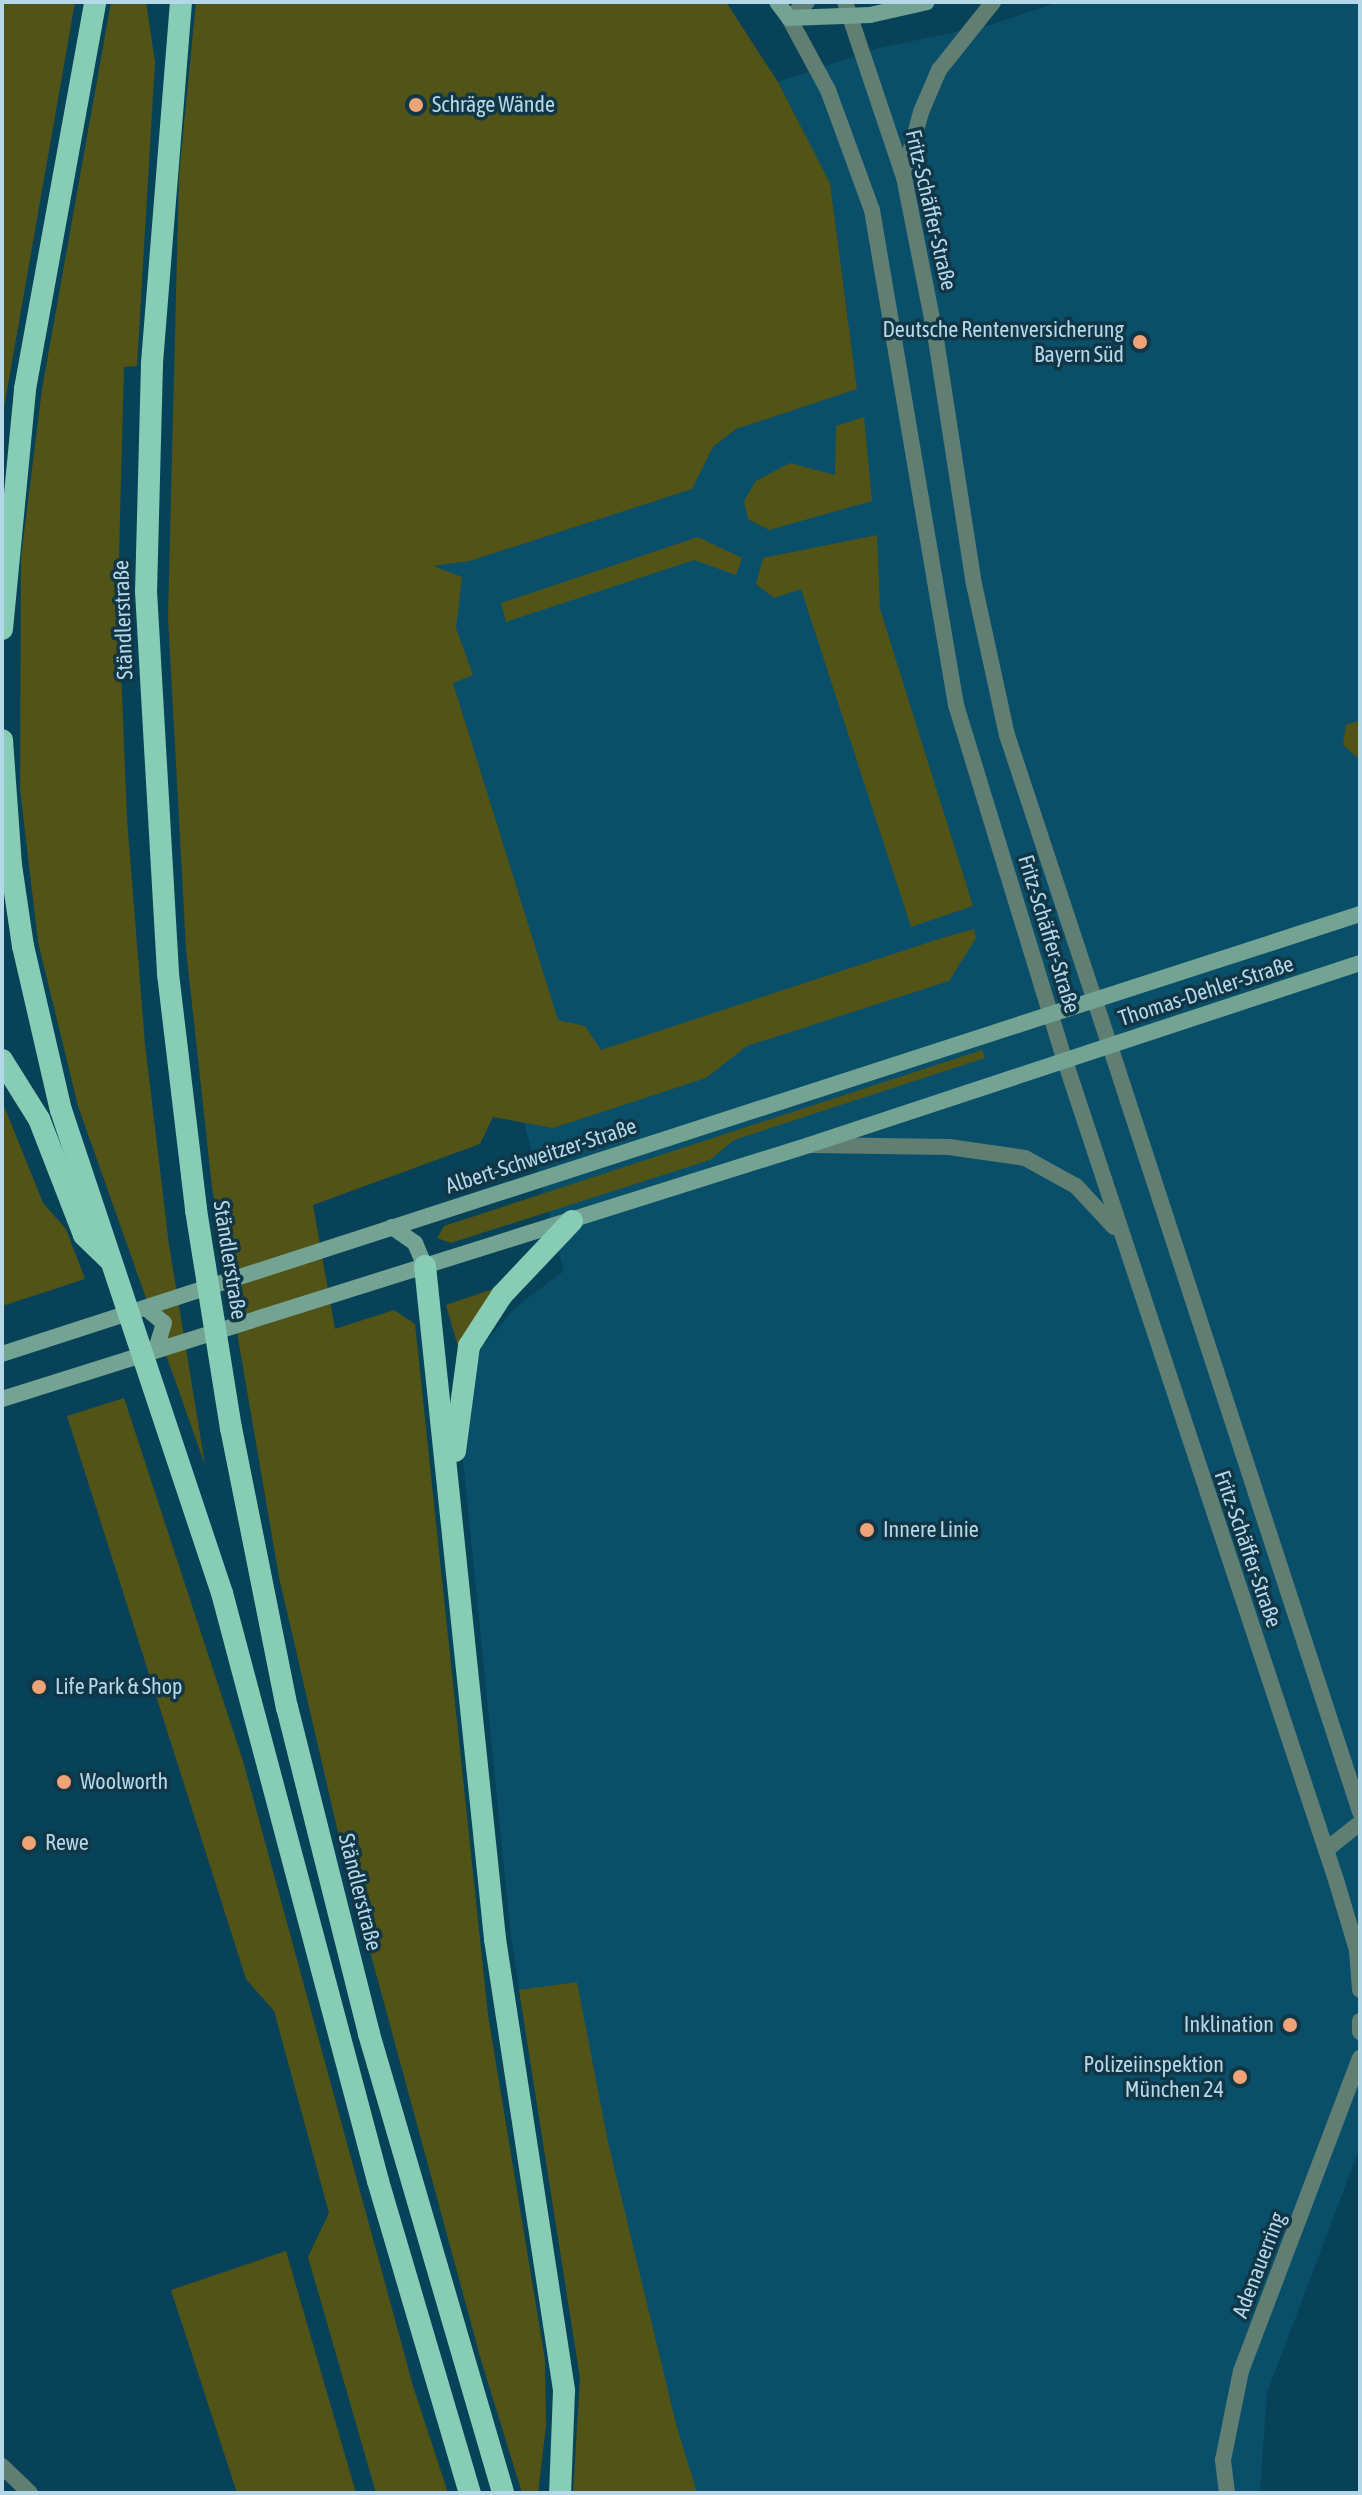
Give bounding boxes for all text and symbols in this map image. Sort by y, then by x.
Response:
place label: Schräge Wände [432,92,555,118]
marker: Schräge Wände [407,96,425,114]
street label: Fritz-Schäffer-Straße [900,127,962,293]
place label: Deutsche Rentenversicherung Bayern Süd [883,316,1124,368]
marker: Deutsche Rentenversicherung Bayern Süd [1131,333,1149,351]
street label: Ständlerstraße [108,560,138,680]
street label: Fritz-Schäffer-Straße [1012,852,1086,1016]
street label: Thomas-Dehler-Straße [1115,950,1297,1032]
street label: Albert-Schweitzer-Straße [442,1113,640,1199]
street label: Ständlerstraße [208,1199,252,1321]
street label: Fritz-Schäffer-Straße [1209,1467,1287,1631]
place label: Innere Linie [883,1517,979,1543]
marker: Innere Linie [858,1521,876,1539]
place label: Life Park & Shop [55,1674,183,1700]
marker: Life Park & Shop [30,1678,48,1696]
place label: Woolworth [80,1769,168,1795]
marker: Woolworth [55,1773,73,1791]
place label: Rewe [45,1830,89,1856]
street label: Ständlerstraße [333,1831,387,1953]
marker: Rewe [20,1834,38,1852]
place label: Inklination [1184,2012,1274,2038]
marker: Inklination [1281,2016,1299,2034]
place label: Polizeiinspektion München 24 [1083,2051,1224,2102]
marker: Polizeiinspektion München 24 [1231,2068,1249,2086]
street label: Adenauerring [1227,2209,1291,2321]

